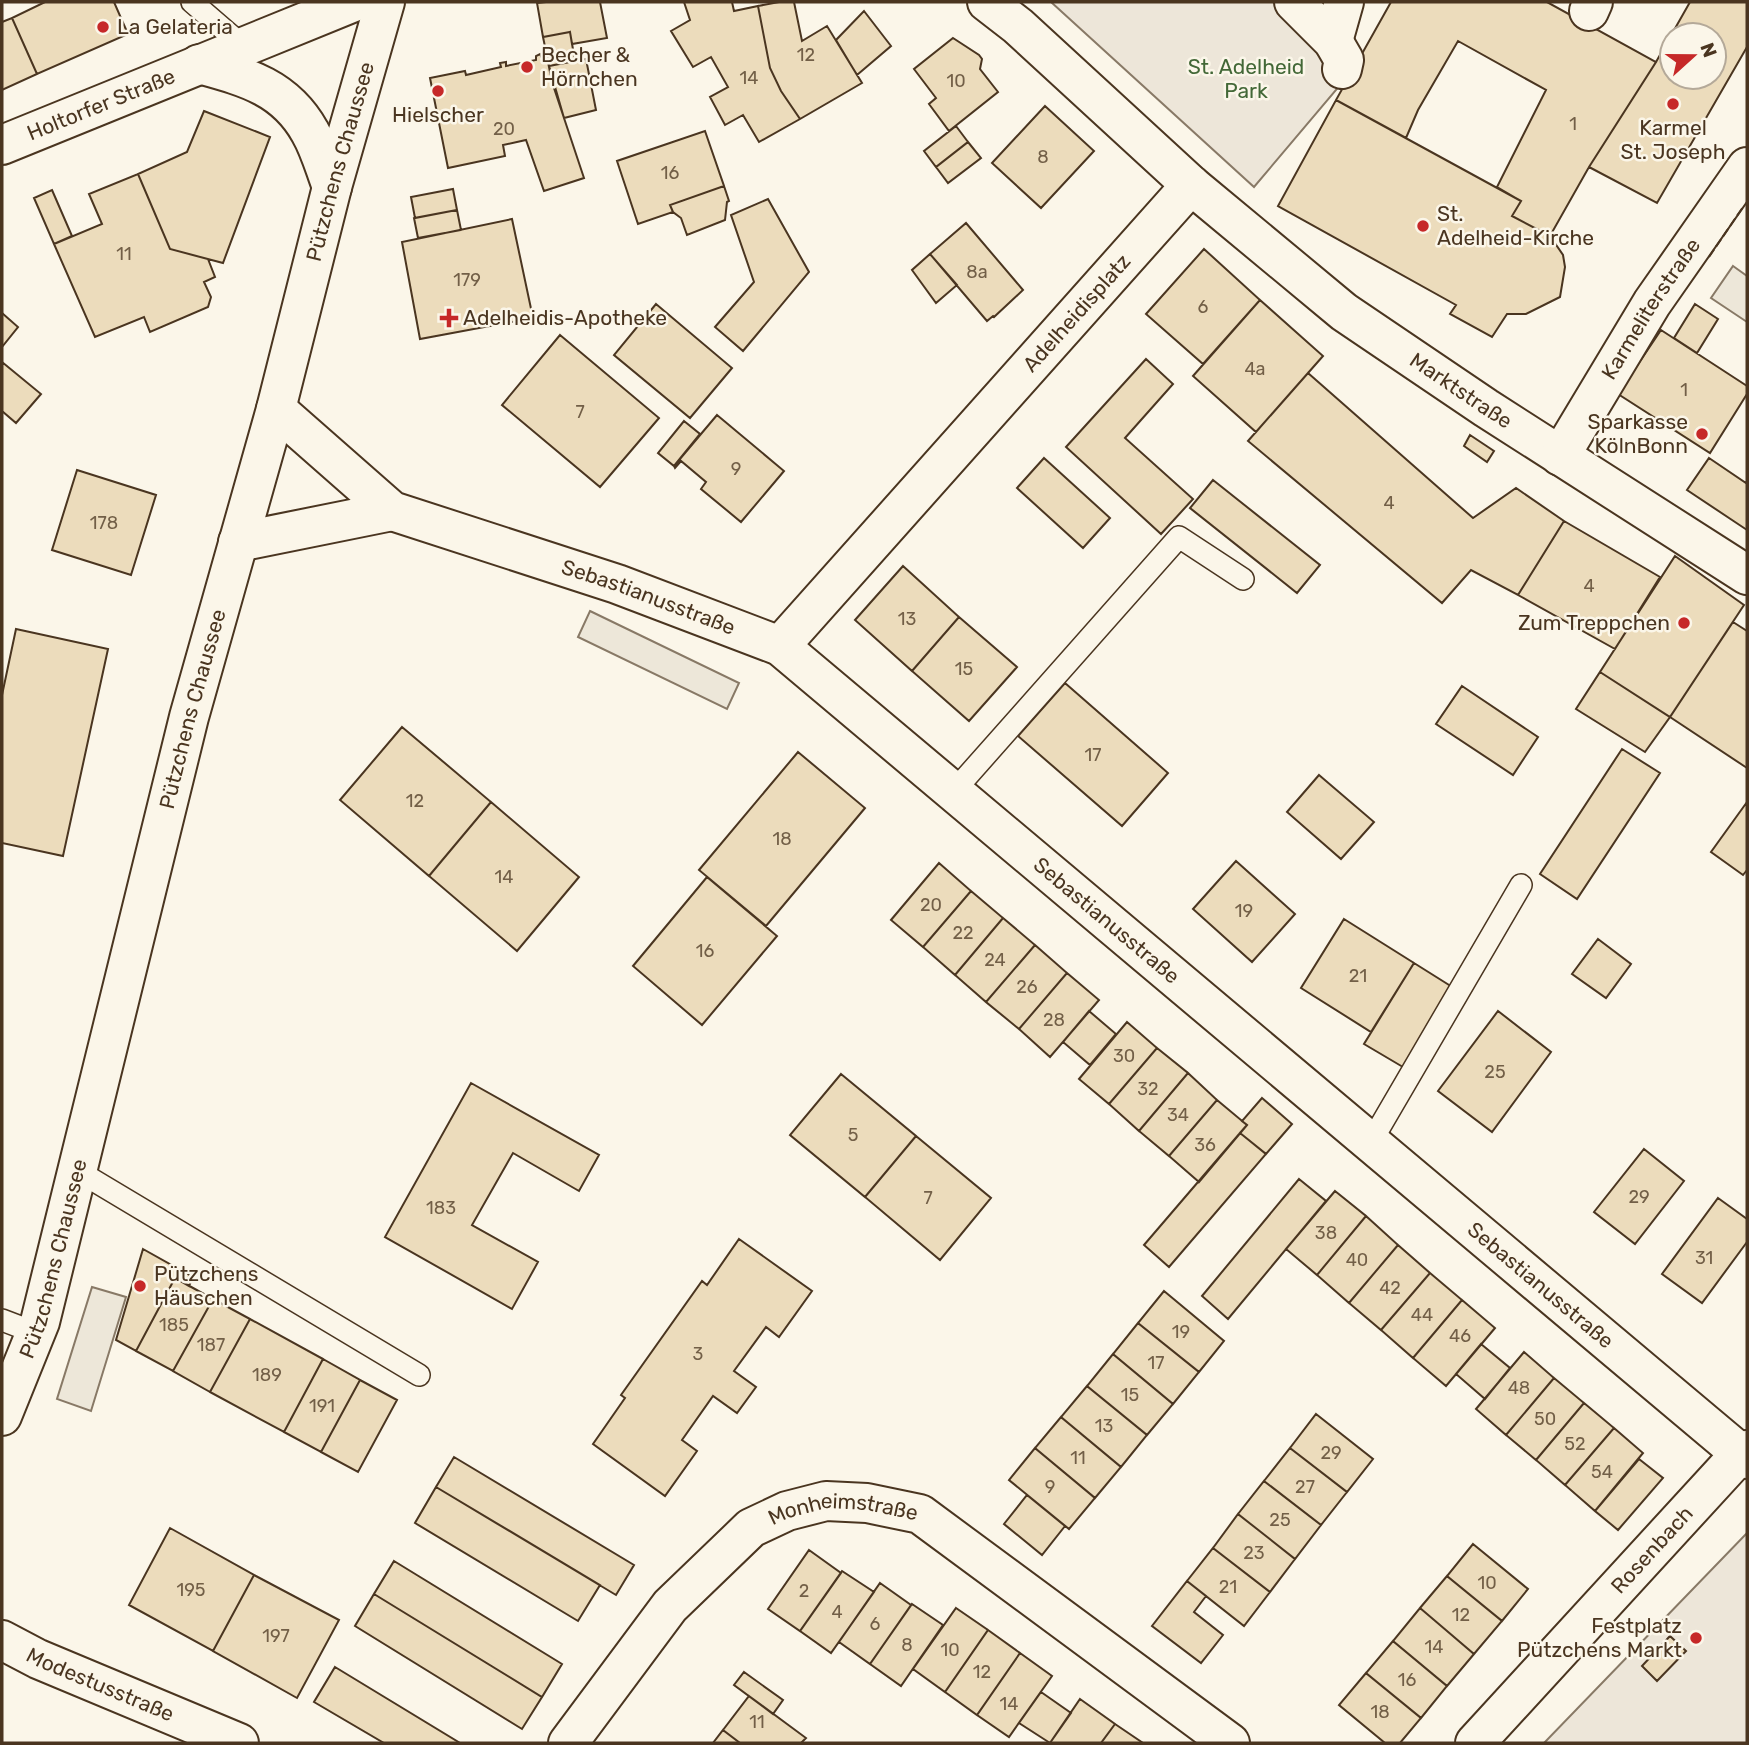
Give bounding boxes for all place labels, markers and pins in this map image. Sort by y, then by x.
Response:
place label: La Gelateria [117,14,233,39]
marker: La Gelateria [95,19,111,35]
place label: Becher & Hörnchen [541,42,638,91]
marker: Becher & Hörnchen [519,59,535,75]
marker: Hielscher [430,83,446,99]
marker: Karmel St. Joseph [1665,96,1681,112]
place label: Hielscher [392,102,484,127]
place label: Karmel St. Joseph [1621,115,1725,164]
place label: St. Adelheid-Kirche [1437,201,1594,250]
marker: St. Adelheid-Kirche [1415,218,1431,234]
place label: Adelheidis-Apotheke [463,305,667,330]
marker: Adelheidis-Apotheke [441,310,457,326]
place label: Sparkasse KölnBonn [1587,409,1688,458]
marker: Sparkasse KölnBonn [1694,426,1710,442]
place label: Zum Treppchen [1518,610,1670,635]
marker: Zum Treppchen [1676,615,1692,631]
place label: Pützchens Häuschen [154,1261,258,1310]
marker: Pützchens Häuschen [132,1278,148,1294]
place label: Festplatz Pützchens Markt [1517,1613,1682,1662]
marker: Festplatz Pützchens Markt [1688,1630,1704,1646]

